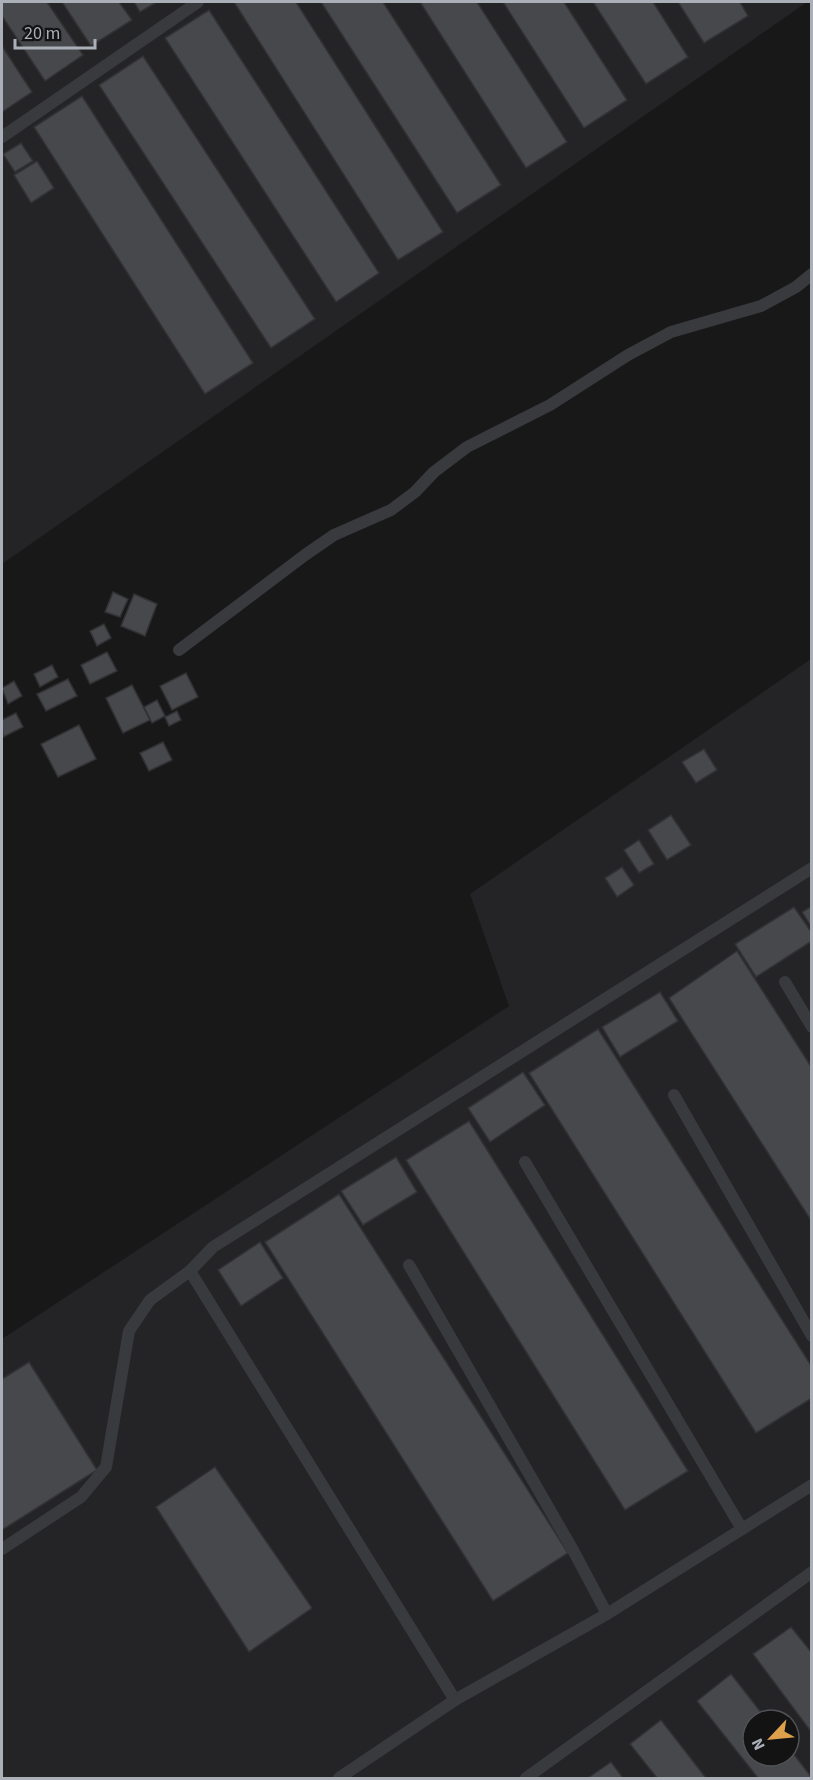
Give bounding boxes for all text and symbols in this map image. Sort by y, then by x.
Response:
scale bar [15,12,94,50]
text: 20 m [24,21,60,46]
north arrow [741,1708,801,1768]
text: N [746,1735,771,1754]

